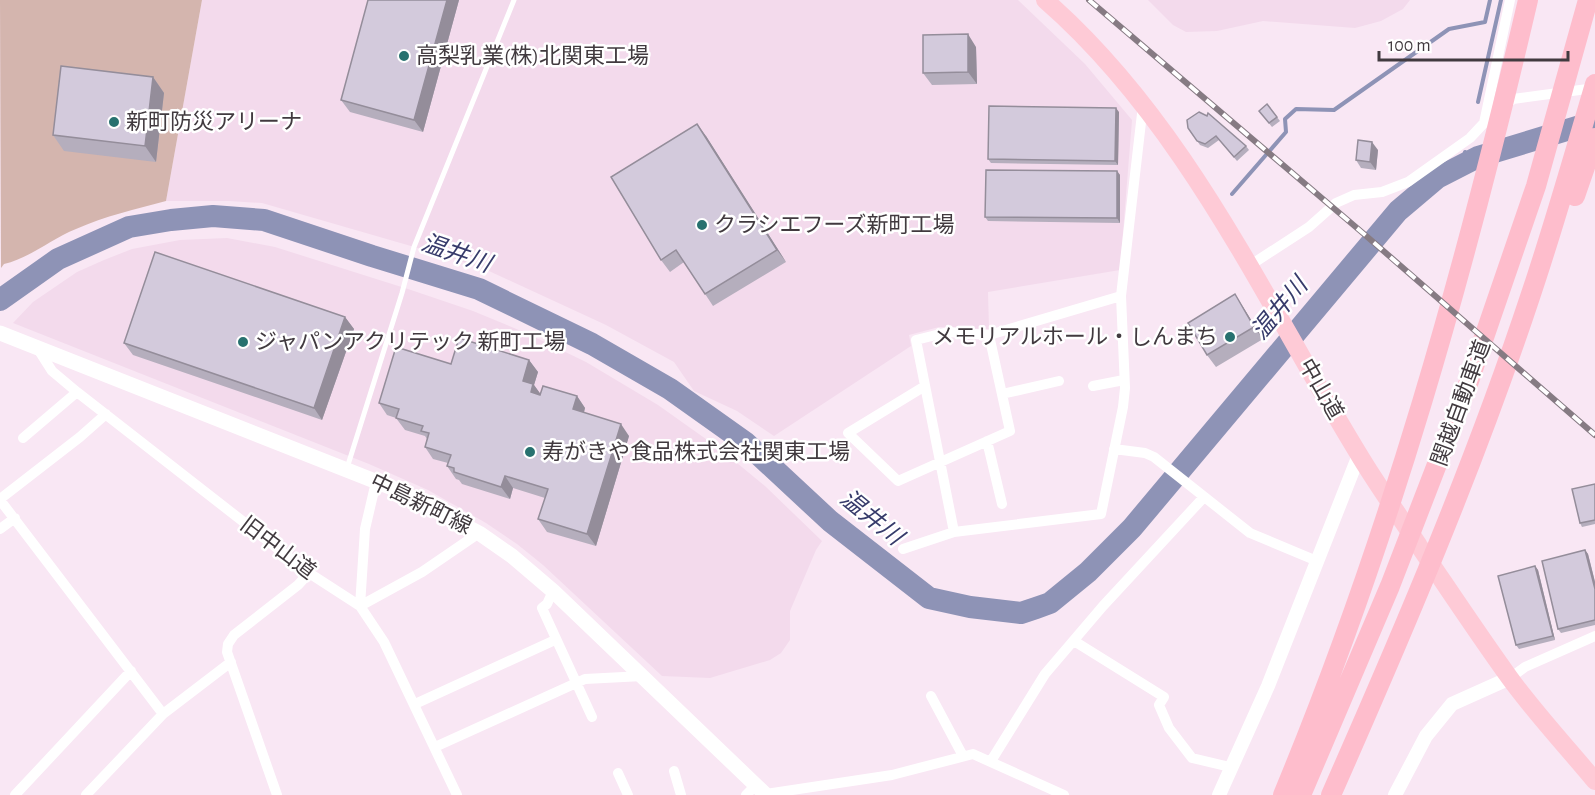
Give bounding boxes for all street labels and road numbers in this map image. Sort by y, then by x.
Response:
street label: 関越自動車道 [1427,337,1494,469]
street label: 中山道 [1295,354,1348,423]
street label: 中島新町線 [367,469,476,538]
street label: 旧中山道 [236,512,320,583]

